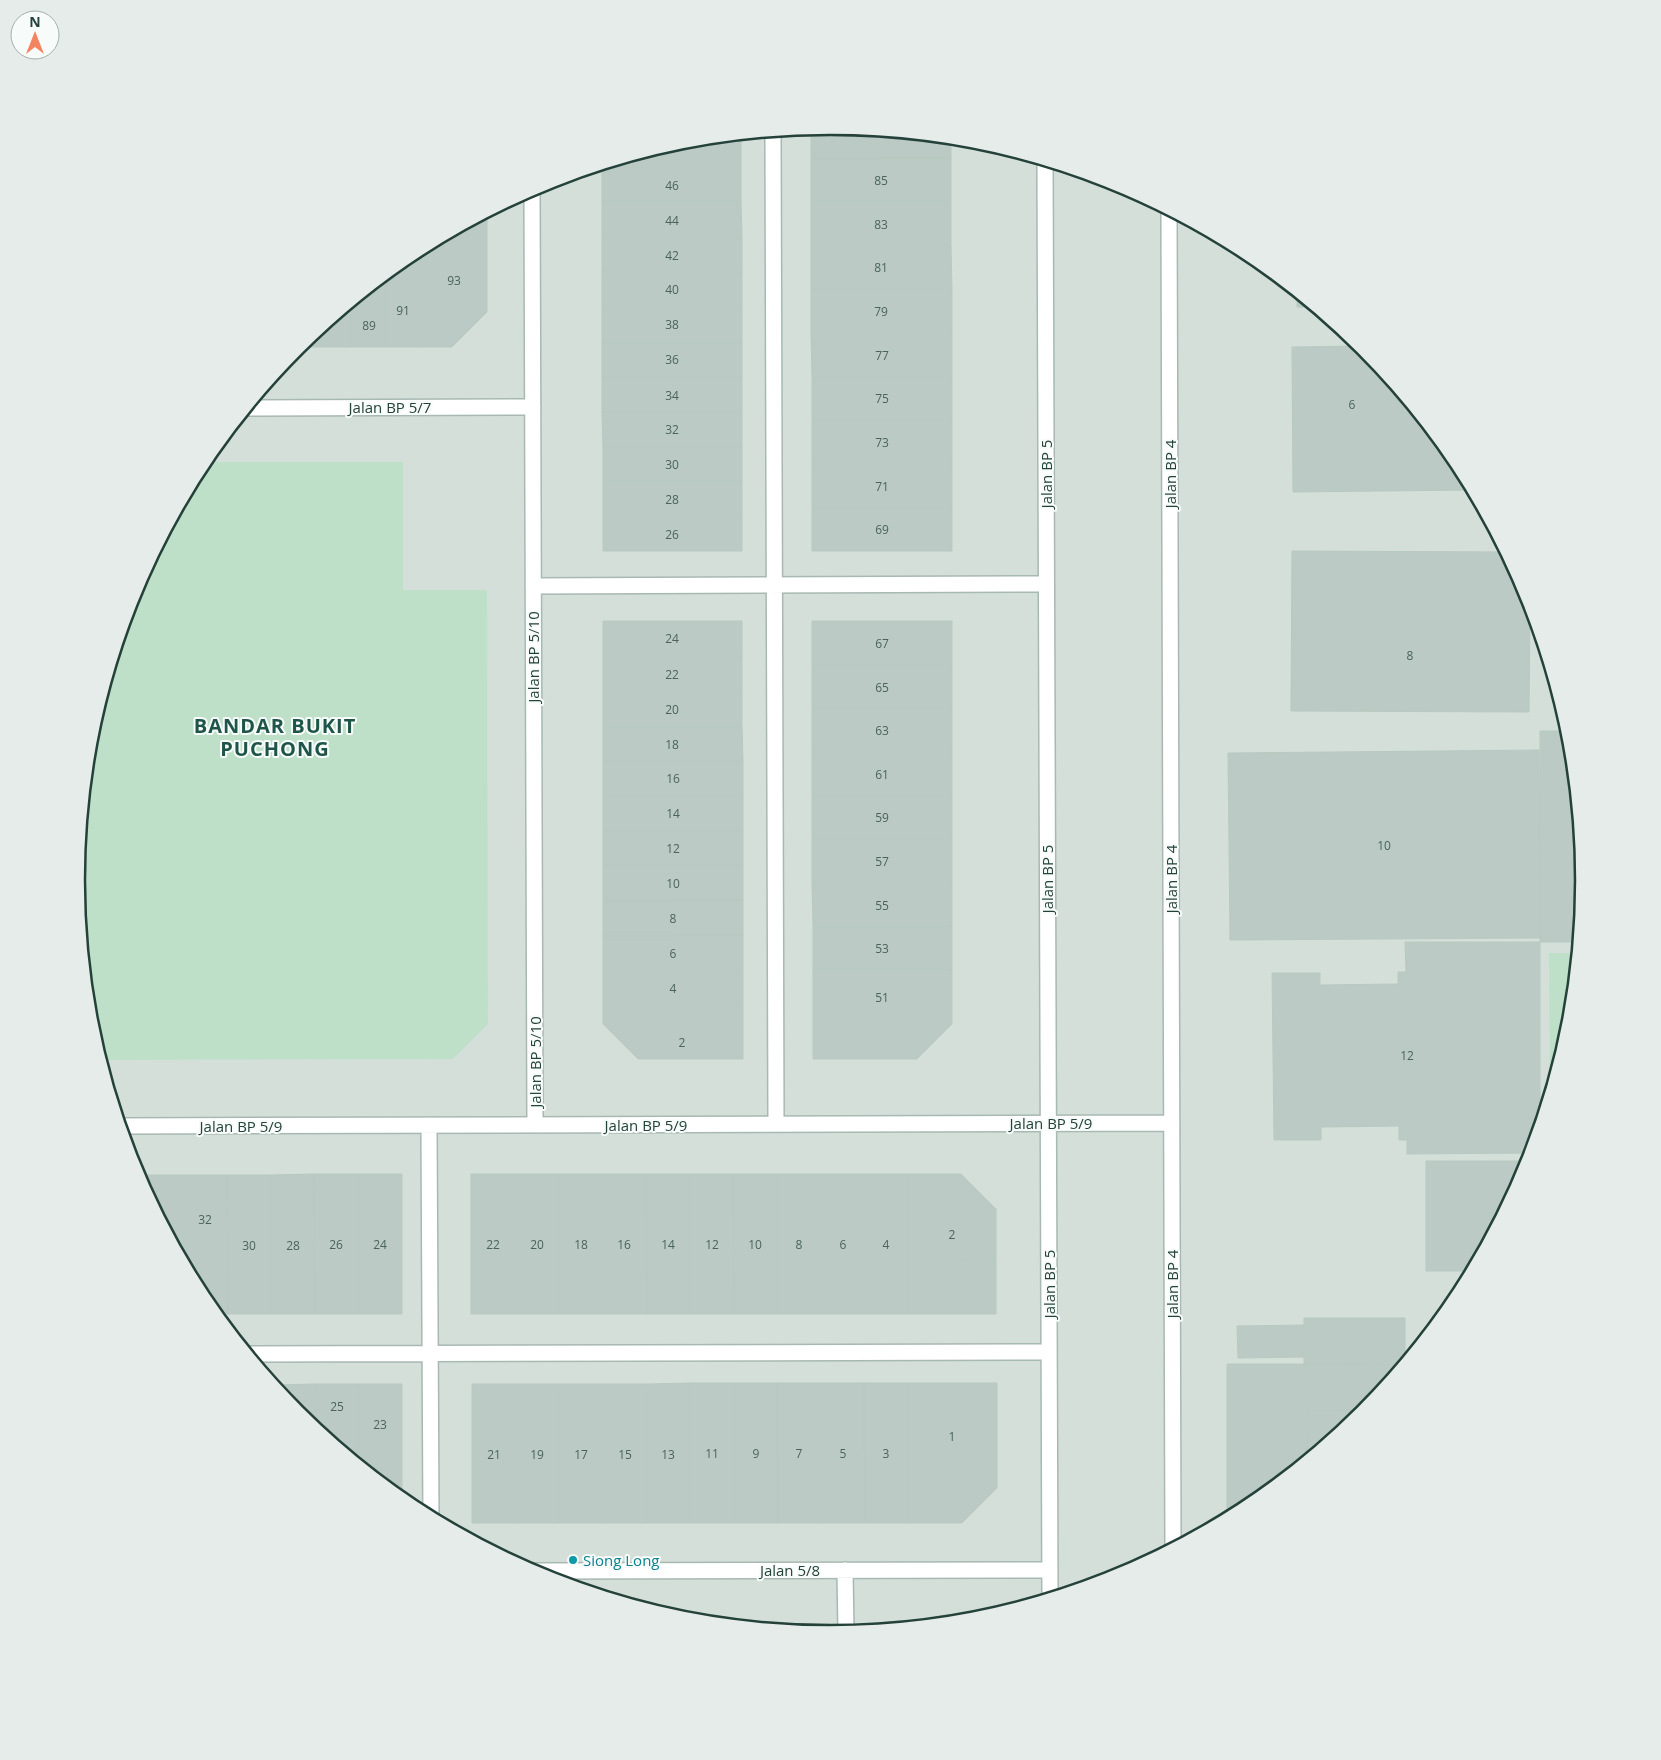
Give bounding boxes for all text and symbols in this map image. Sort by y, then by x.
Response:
north arrow [10,10,60,60]
text: N [29,12,41,31]
house number: 85 [874,172,888,189]
house number: 46 [665,177,679,194]
house number: 44 [665,212,679,229]
house number: 83 [874,216,888,233]
house number: 42 [665,247,679,264]
house number: 81 [874,259,888,276]
house number: 93 [447,272,461,289]
house number: 40 [665,281,679,298]
house number: 91 [396,302,410,319]
house number: 79 [874,303,888,320]
house number: 38 [665,316,679,333]
house number: 89 [362,317,376,334]
house number: 77 [875,347,889,364]
house number: 36 [665,351,679,368]
house number: 34 [665,387,679,404]
house number: 75 [875,390,889,407]
house number: 6 [1349,396,1356,413]
street label: Jalan BP 5/7 [347,397,431,417]
house number: 32 [665,421,679,438]
house number: 73 [875,434,889,451]
street label: Jalan BP 4 [1160,439,1180,510]
street label: Jalan BP 5 [1036,440,1056,510]
house number: 30 [665,456,679,473]
house number: 71 [875,478,889,495]
house number: 28 [665,491,679,508]
house number: 69 [875,521,889,538]
house number: 26 [665,526,679,543]
street label: Jalan BP 5/10 [523,611,543,705]
house number: 24 [665,630,679,647]
house number: 67 [875,635,889,652]
house number: 8 [1407,647,1414,664]
house number: 22 [665,666,679,683]
house number: 65 [875,679,889,696]
house number: 20 [665,701,679,718]
district label: BANDAR BUKIT PUCHONG [194,712,356,762]
house number: 63 [875,722,889,739]
house number: 18 [665,736,679,753]
house number: 61 [875,766,889,783]
house number: 16 [666,770,680,787]
house number: 14 [666,805,680,822]
house number: 59 [875,809,889,826]
house number: 10 [1377,837,1391,854]
house number: 12 [666,840,680,857]
street label: Jalan BP 4 [1161,844,1181,915]
street label: Jalan BP 5 [1037,845,1057,915]
house number: 57 [875,853,889,870]
house number: 10 [666,875,680,892]
house number: 55 [875,897,889,914]
house number: 8 [670,910,677,927]
house number: 53 [875,940,889,957]
house number: 6 [670,945,677,962]
house number: 4 [670,980,677,997]
house number: 51 [875,989,889,1006]
street label: Jalan BP 5/10 [525,1016,545,1110]
house number: 2 [679,1034,686,1051]
house number: 12 [1400,1047,1414,1064]
street label: Jalan BP 5/9 [1008,1113,1092,1133]
street label: Jalan BP 5/9 [603,1115,687,1135]
street label: Jalan BP 5/9 [198,1116,282,1136]
house number: 32 [198,1211,212,1228]
house number: 2 [949,1226,956,1243]
house number: 26 [329,1236,343,1253]
house number: 24 [373,1236,387,1253]
house number: 22 [486,1236,500,1253]
house number: 20 [530,1236,544,1253]
house number: 18 [574,1236,588,1253]
house number: 16 [617,1236,631,1253]
house number: 14 [661,1236,675,1253]
house number: 12 [705,1236,719,1253]
house number: 10 [748,1236,762,1253]
house number: 8 [796,1236,803,1253]
house number: 6 [840,1236,847,1253]
house number: 4 [883,1236,890,1253]
house number: 30 [242,1237,256,1254]
house number: 28 [286,1237,300,1254]
street label: Jalan BP 4 [1162,1249,1182,1320]
street label: Jalan BP 5 [1039,1250,1059,1320]
house number: 25 [330,1398,344,1415]
house number: 23 [373,1416,387,1433]
house number: 1 [949,1428,955,1445]
house number: 11 [705,1445,719,1462]
house number: 9 [753,1445,760,1462]
house number: 7 [796,1445,803,1462]
house number: 5 [840,1445,847,1462]
house number: 3 [883,1445,890,1462]
house number: 21 [487,1446,501,1463]
house number: 19 [530,1446,544,1463]
house number: 17 [574,1446,588,1463]
house number: 15 [618,1446,632,1463]
house number: 13 [661,1446,675,1463]
place label: Siong Long [583,1550,659,1570]
marker: Siong Long [567,1554,579,1566]
street label: Jalan 5/8 [758,1560,820,1580]

